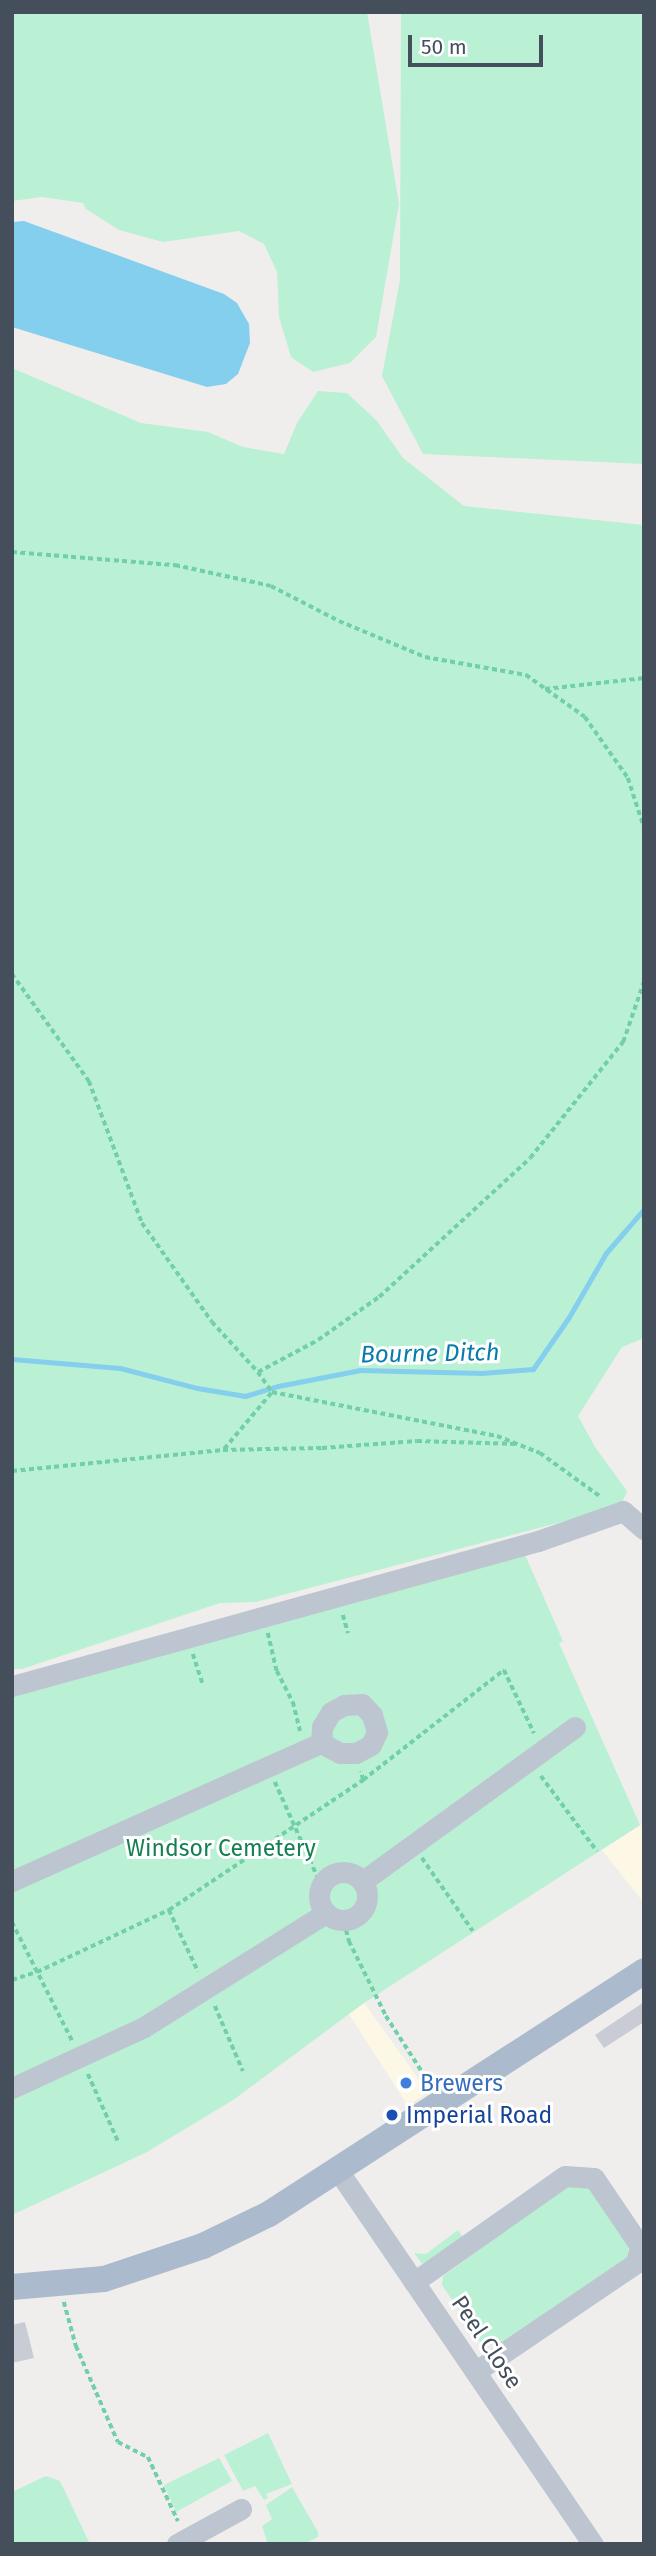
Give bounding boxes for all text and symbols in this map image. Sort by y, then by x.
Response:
scale bar [411,21,546,65]
text: 50 m [421,34,467,60]
water label: Bourne Ditch [360,1338,500,1370]
park label: Windsor Cemetery [126,1834,316,1862]
place label: Brewers [420,2069,503,2097]
marker: Brewers [398,2075,414,2091]
place label: Imperial Road [406,2101,552,2129]
marker: Imperial Road [384,2107,400,2123]
street label: Peel Close [446,2290,528,2394]

